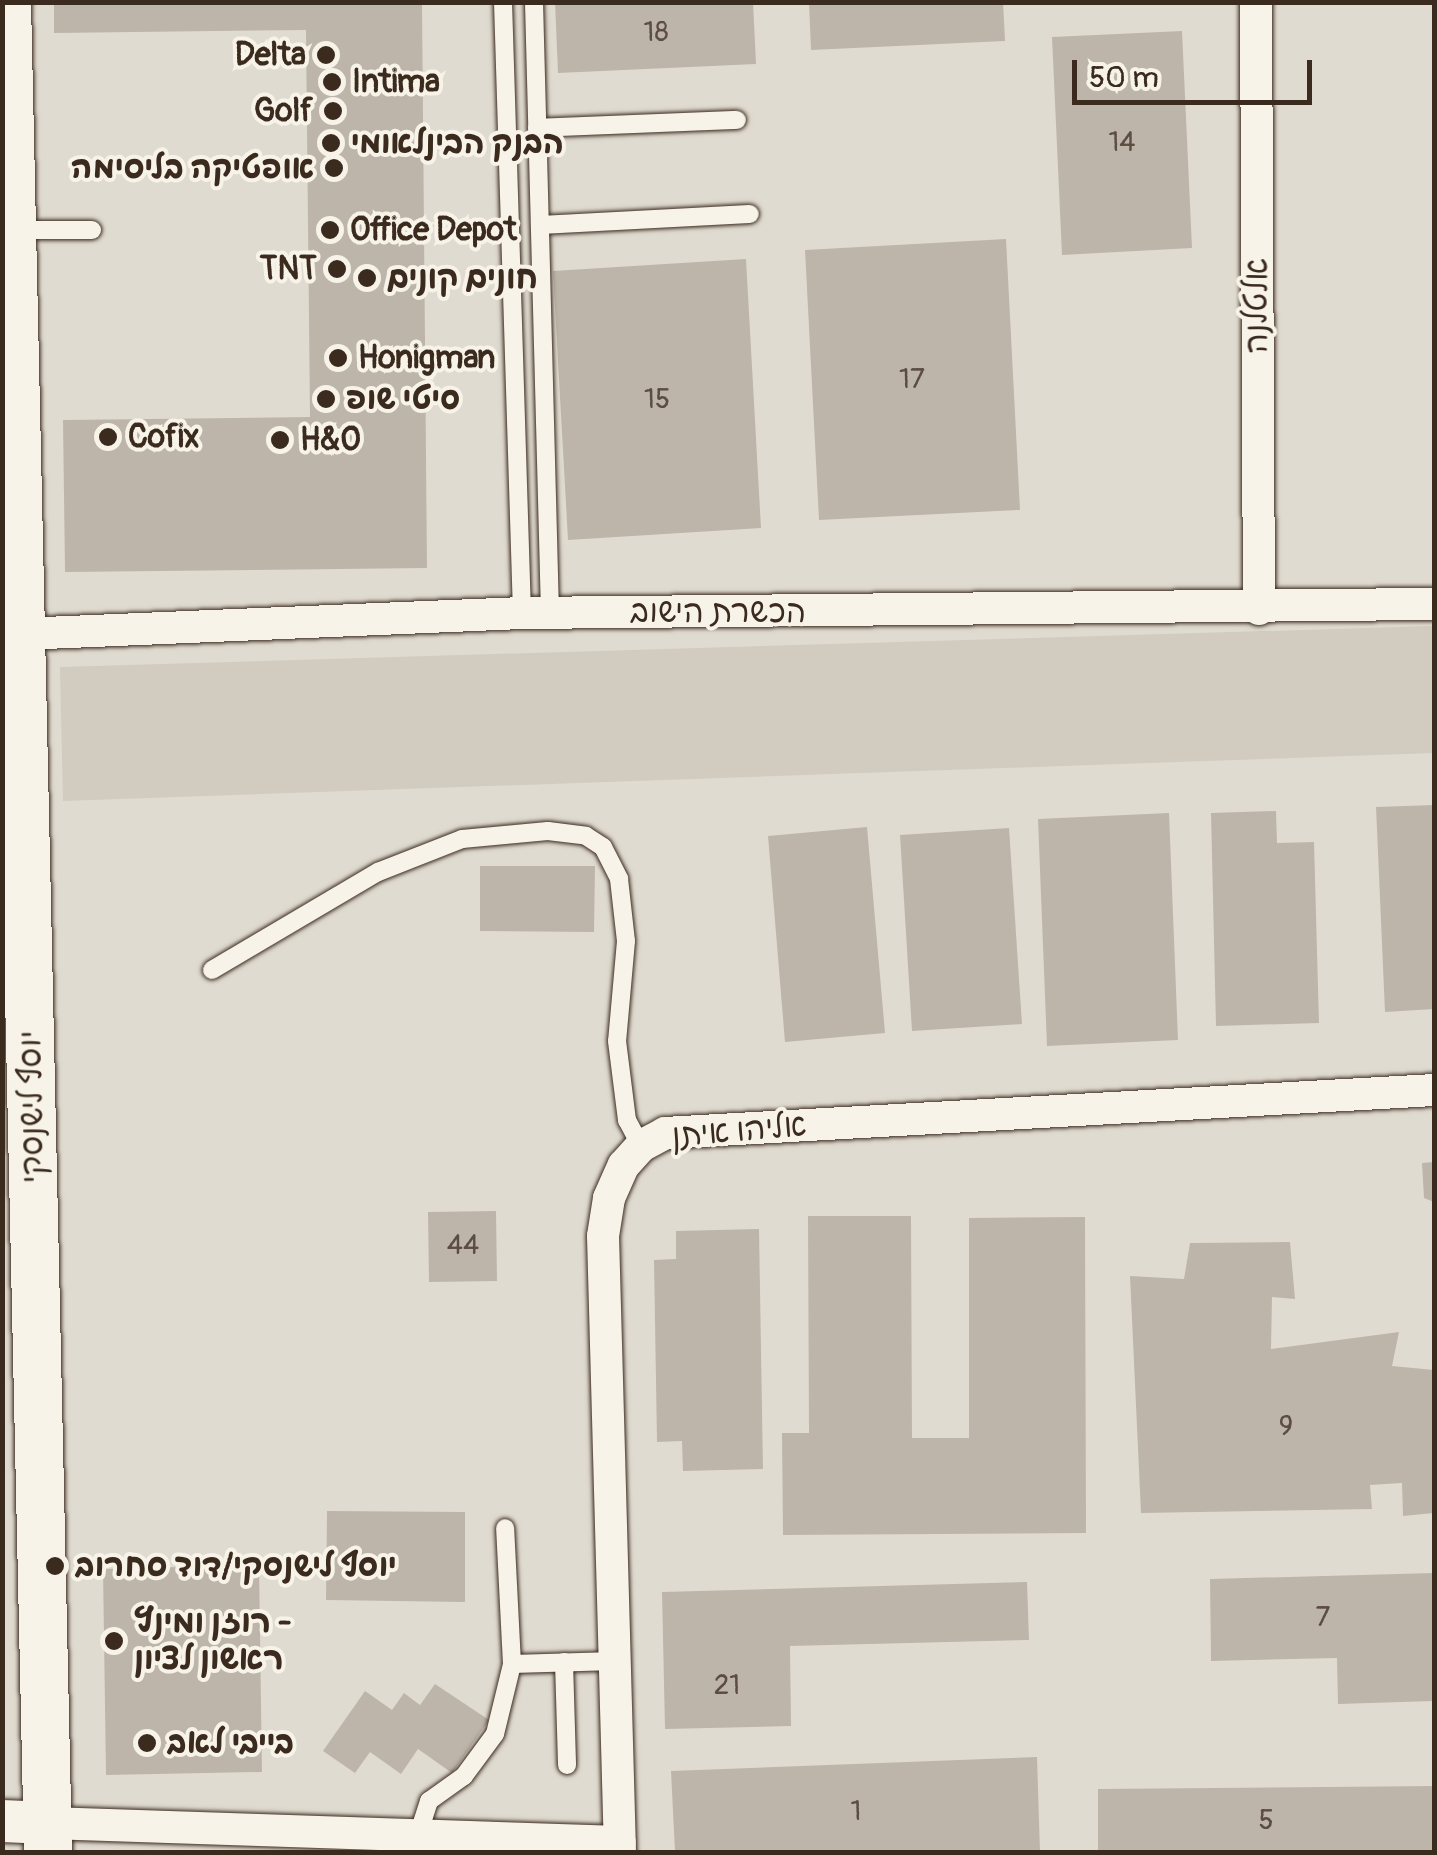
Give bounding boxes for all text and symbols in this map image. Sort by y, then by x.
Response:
house number: 18 [643,16,669,50]
place label: Delta [235,36,306,74]
scale bar [1077,40,1317,102]
marker: Delta [315,44,337,66]
text: 50 m [1089,59,1159,96]
place label: Intima [352,63,440,101]
marker: Intima [321,71,343,93]
place label: Golf [254,92,313,130]
marker: Golf [322,100,344,122]
place label: הבנק הבינלאומי [351,124,564,162]
house number: 14 [1108,126,1136,160]
marker: הבנק הבינלאומי [320,132,342,154]
place label: אופטיקה בליסימה [71,149,314,187]
marker: אופטיקה בליסימה [323,157,345,179]
place label: Office Depot [350,211,517,249]
marker: Office Depot [319,219,341,241]
place label: TNT [260,250,317,288]
marker: TNT [326,258,348,280]
street label: אלטלנה [1238,258,1276,354]
place label: חונים קונים [387,259,538,297]
marker: חונים קונים [356,267,378,289]
place label: Honigman [358,339,495,377]
marker: Honigman [327,347,349,369]
house number: 17 [899,363,925,397]
place label: סיטי שופ [346,380,460,418]
house number: 15 [644,383,670,417]
marker: סיטי שופ [315,388,337,410]
place label: Cofix [128,418,200,456]
place label: H&O [300,421,361,459]
marker: Cofix [97,426,119,448]
marker: H&O [269,429,291,451]
street label: הכשרת הישוב [630,593,806,631]
street label: יוסף לישנסקי [11,1030,53,1184]
street label: אליהו איתן [670,1106,808,1156]
house number: 44 [447,1229,479,1263]
house number: 9 [1279,1410,1293,1444]
place label: יוסף לישנסקי/דוד סחרוב [75,1547,397,1585]
marker: יוסף לישנסקי/דוד סחרוב [44,1555,66,1577]
house number: 7 [1316,1601,1330,1635]
place label: רוזן ומינץ - ראשון לציון [134,1604,292,1679]
marker: רוזן ומינץ - ראשון לציון [103,1630,125,1652]
house number: 21 [714,1669,740,1703]
place label: בייבי לאב [167,1724,294,1762]
marker: בייבי לאב [136,1732,158,1754]
house number: 1 [851,1795,861,1829]
house number: 5 [1258,1804,1274,1838]

